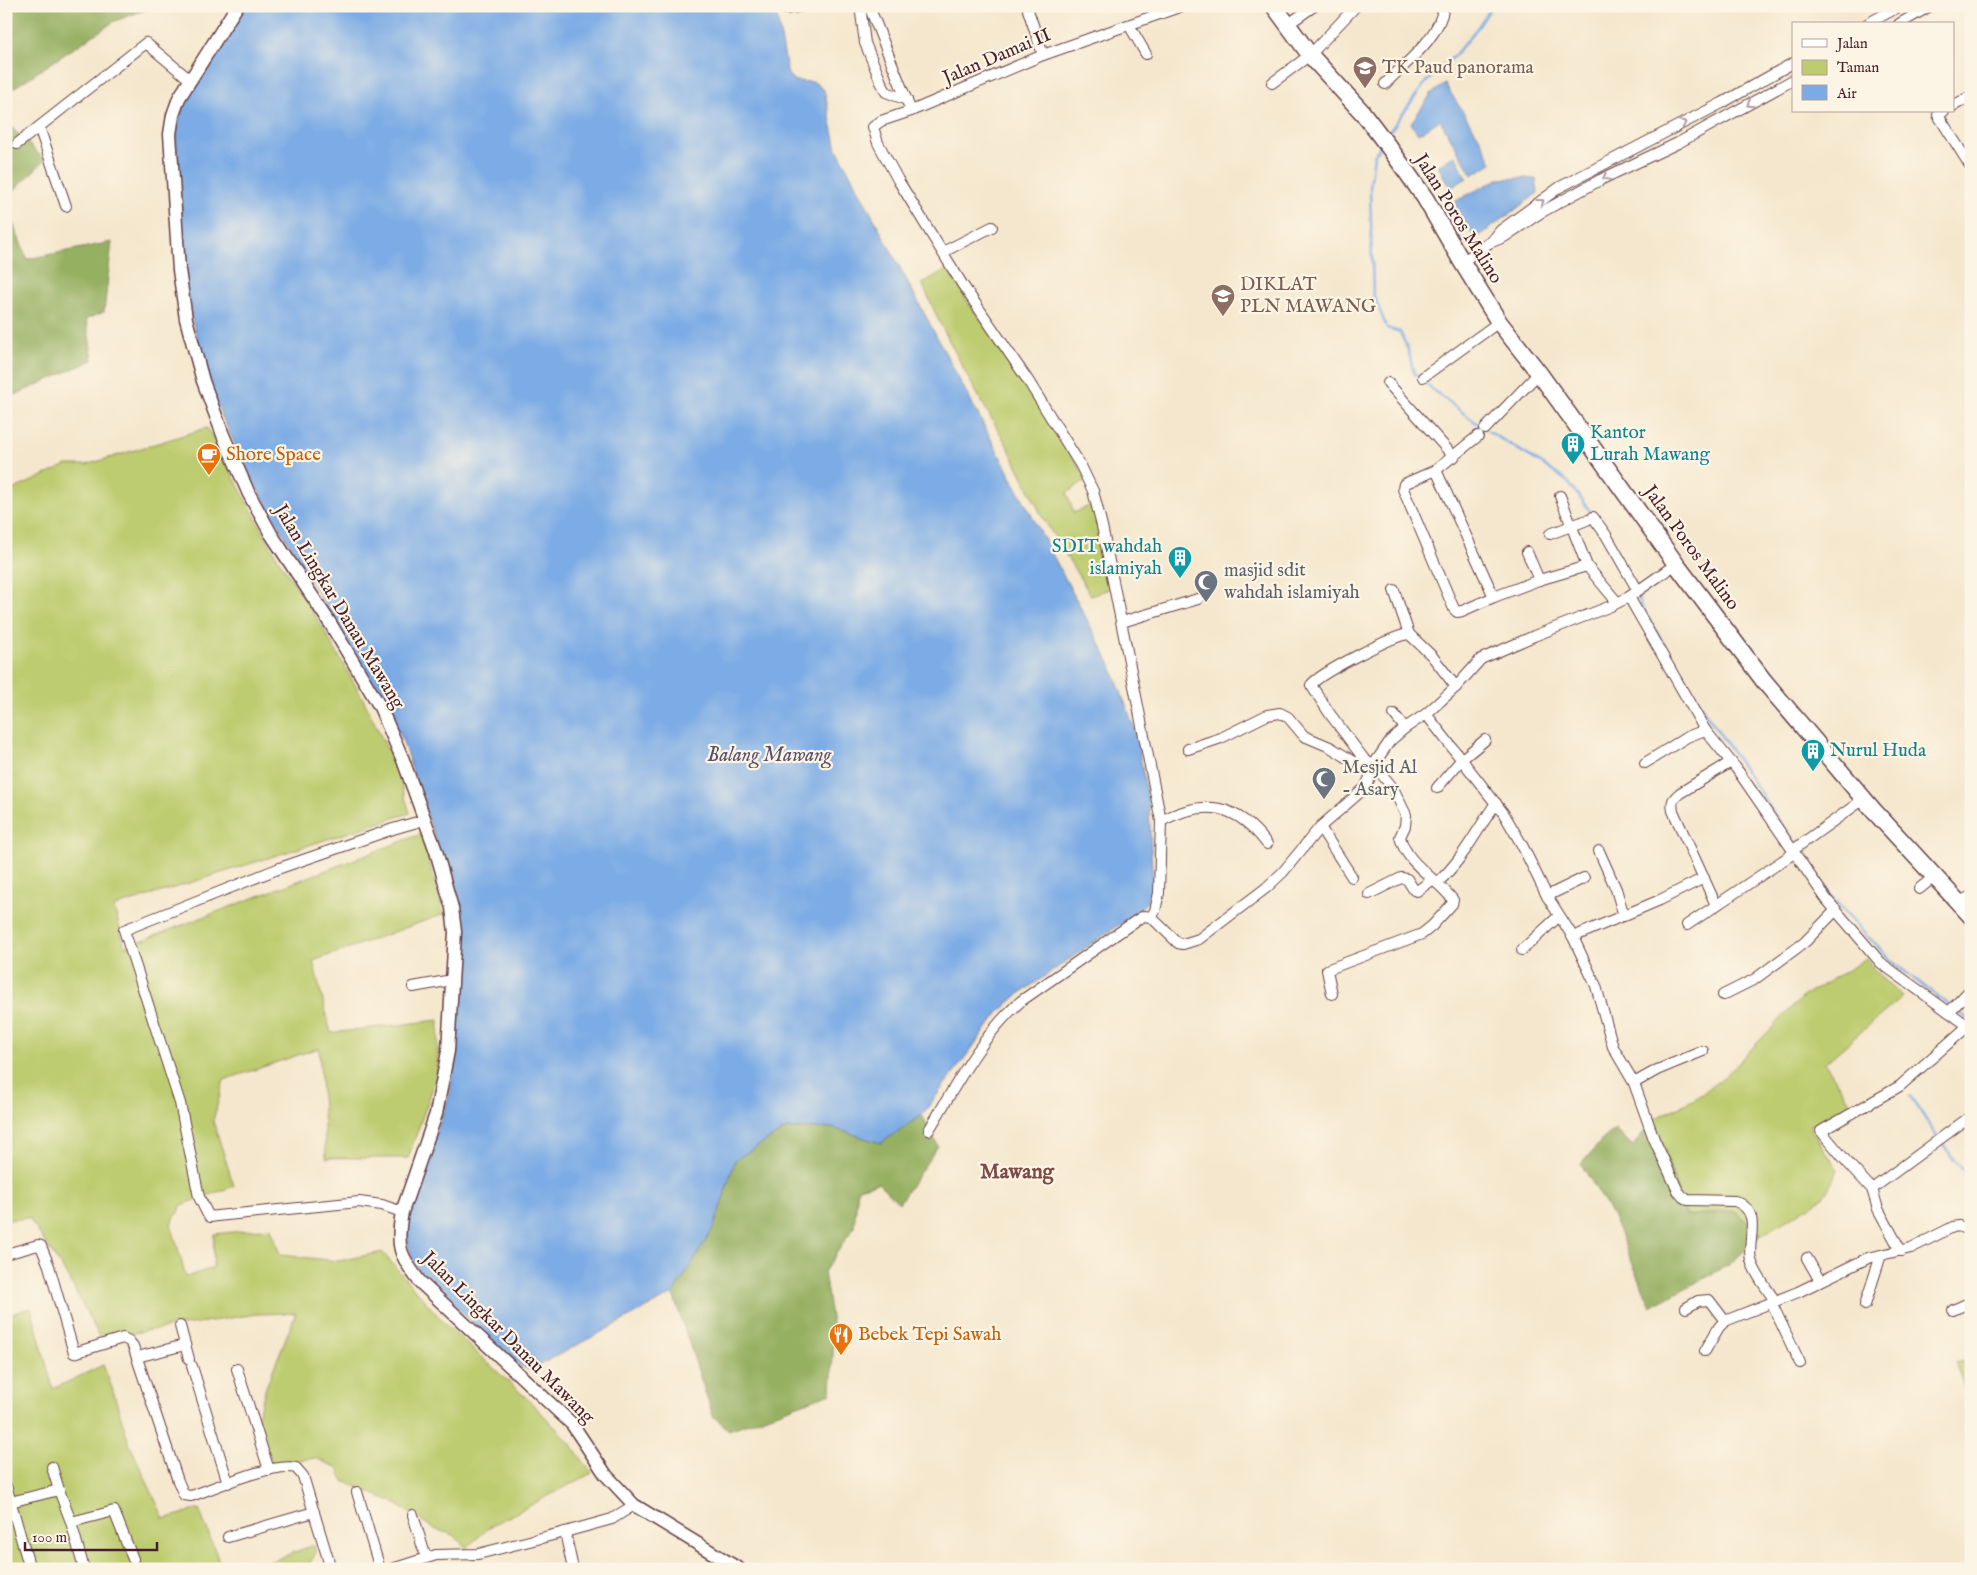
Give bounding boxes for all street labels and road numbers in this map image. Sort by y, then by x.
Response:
street label: Jalan Damai II [938,23,1055,91]
street label: Jalan Poros Malino [1407,148,1508,288]
street label: Jalan Poros Malino [1636,479,1744,615]
street label: Jalan Lingkar Danau Mawang [267,499,410,714]
street label: Jalan Lingkar Danau Mawang [415,1245,600,1430]

